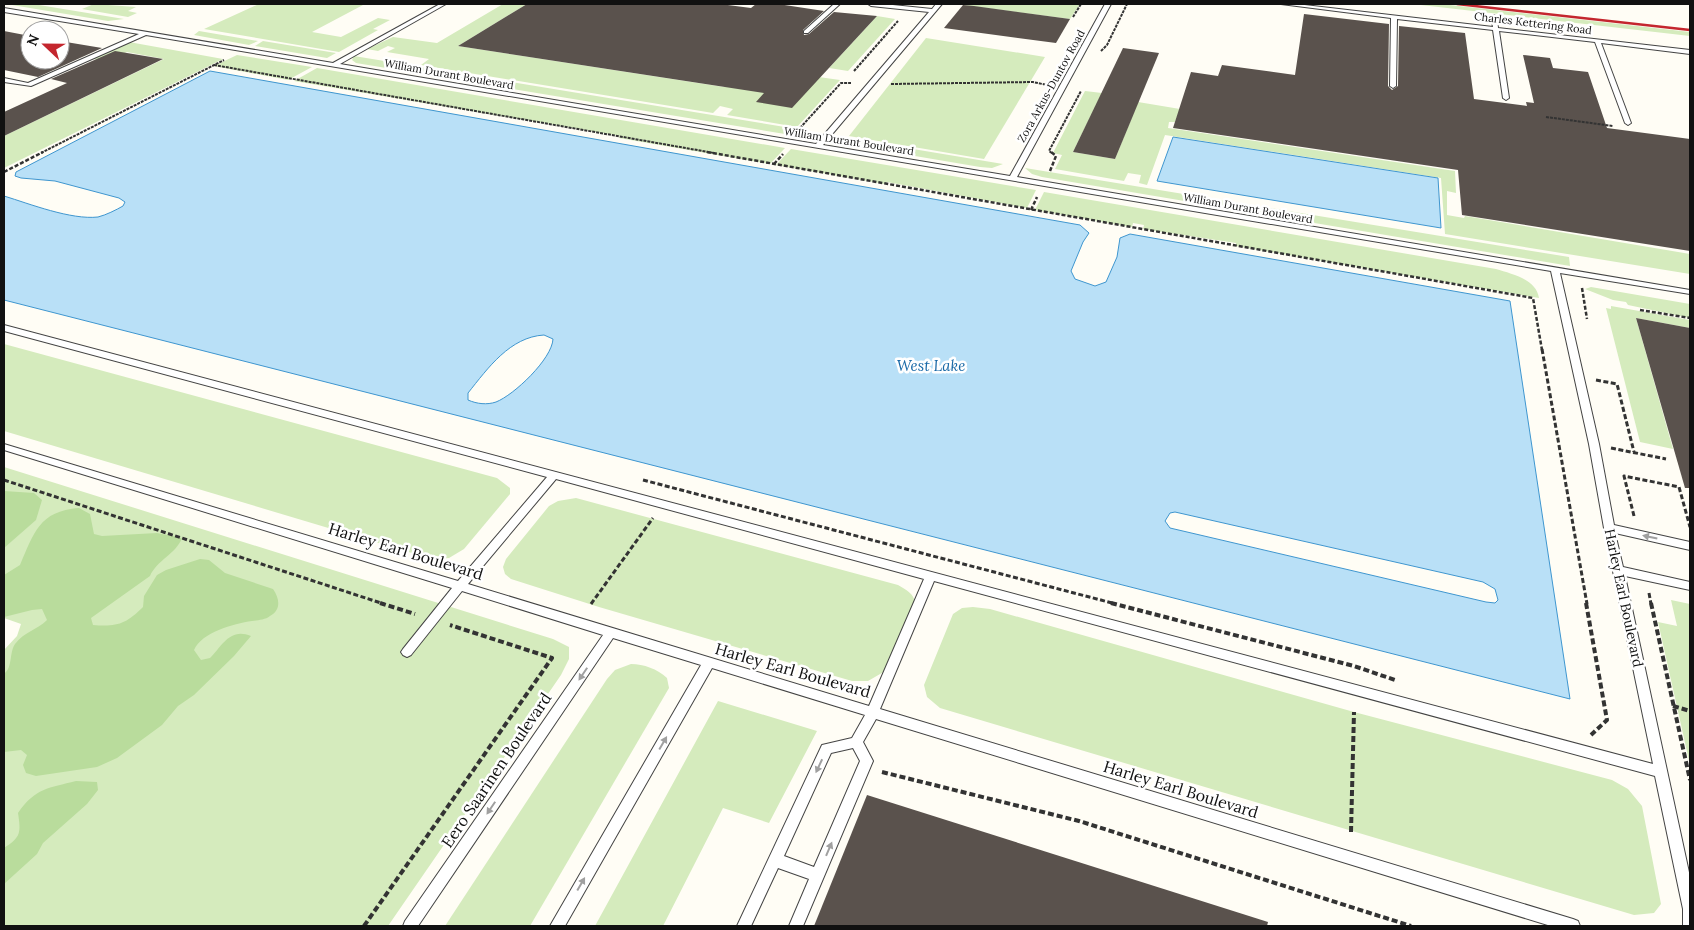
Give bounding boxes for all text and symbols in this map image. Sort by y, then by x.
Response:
street label: Charles Kettering Road [1473,9,1593,37]
north arrow [20,20,70,70]
street label: Zora Arkus-Duntov Road [1014,27,1088,145]
text: N [23,32,43,49]
street label: William Durant Boulevard [383,56,515,92]
street label: William Durant Boulevard [783,124,915,158]
street label: William Durant Boulevard [1182,190,1314,226]
water label: West Lake [897,356,965,375]
street label: Harley Earl Boulevard [326,518,486,584]
street label: Harley Earl Boulevard [1601,527,1647,669]
one-way arrow [1642,533,1657,541]
street label: Harley Earl Boulevard [713,638,874,702]
one-way arrow [578,667,588,680]
street label: Eero Saarinen Boulevard [437,688,556,851]
one-way arrow [658,737,667,750]
street label: Harley Earl Boulevard [1101,756,1261,822]
one-way arrow [815,759,823,773]
one-way arrow [486,801,496,814]
one-way arrow [826,842,834,856]
one-way arrow [577,877,586,891]

